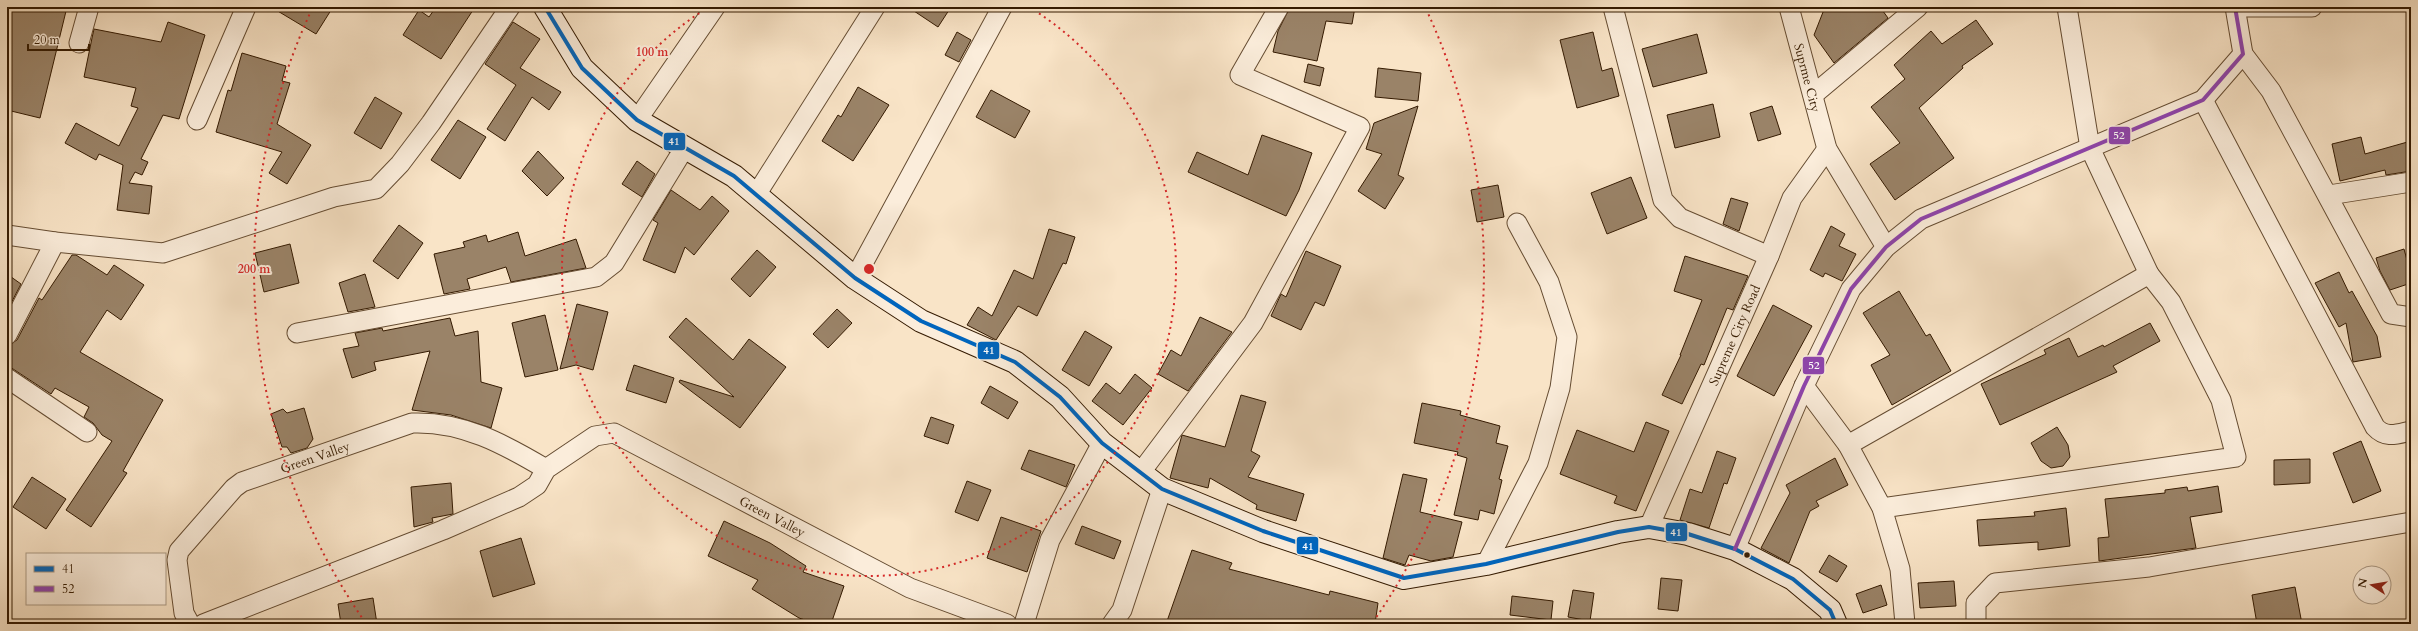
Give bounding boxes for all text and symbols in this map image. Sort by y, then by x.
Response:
scale bar [28,26,89,52]
text: 20 m [34,32,61,48]
street label: Suprme City [1789,41,1825,114]
text: 100 m [636,44,669,60]
line badge: 52 [2108,126,2131,145]
text: 52 [2113,128,2125,143]
line badge: 41 [663,132,686,151]
text: 41 [668,134,680,149]
text: 200 m [238,261,271,277]
centre of rings [862,262,876,276]
street label: Supreme City Road [1705,282,1765,389]
line badge: 41 [977,341,1000,360]
text: 41 [983,343,995,358]
line badge: 52 [1802,356,1825,375]
text: 52 [1808,358,1820,373]
street label: Green Valley [278,437,352,478]
street label: Green Valley [736,492,809,542]
line badge: 41 [1665,522,1688,542]
text: 41 [1670,525,1682,540]
line badge: 41 [1296,536,1319,555]
text: 41 [1302,539,1314,554]
unlabelled marker [1742,550,1752,560]
legend [26,553,166,605]
text: 41 [62,561,74,577]
north arrow [2352,565,2392,605]
text: N [2354,576,2371,589]
text: 52 [62,581,74,597]

